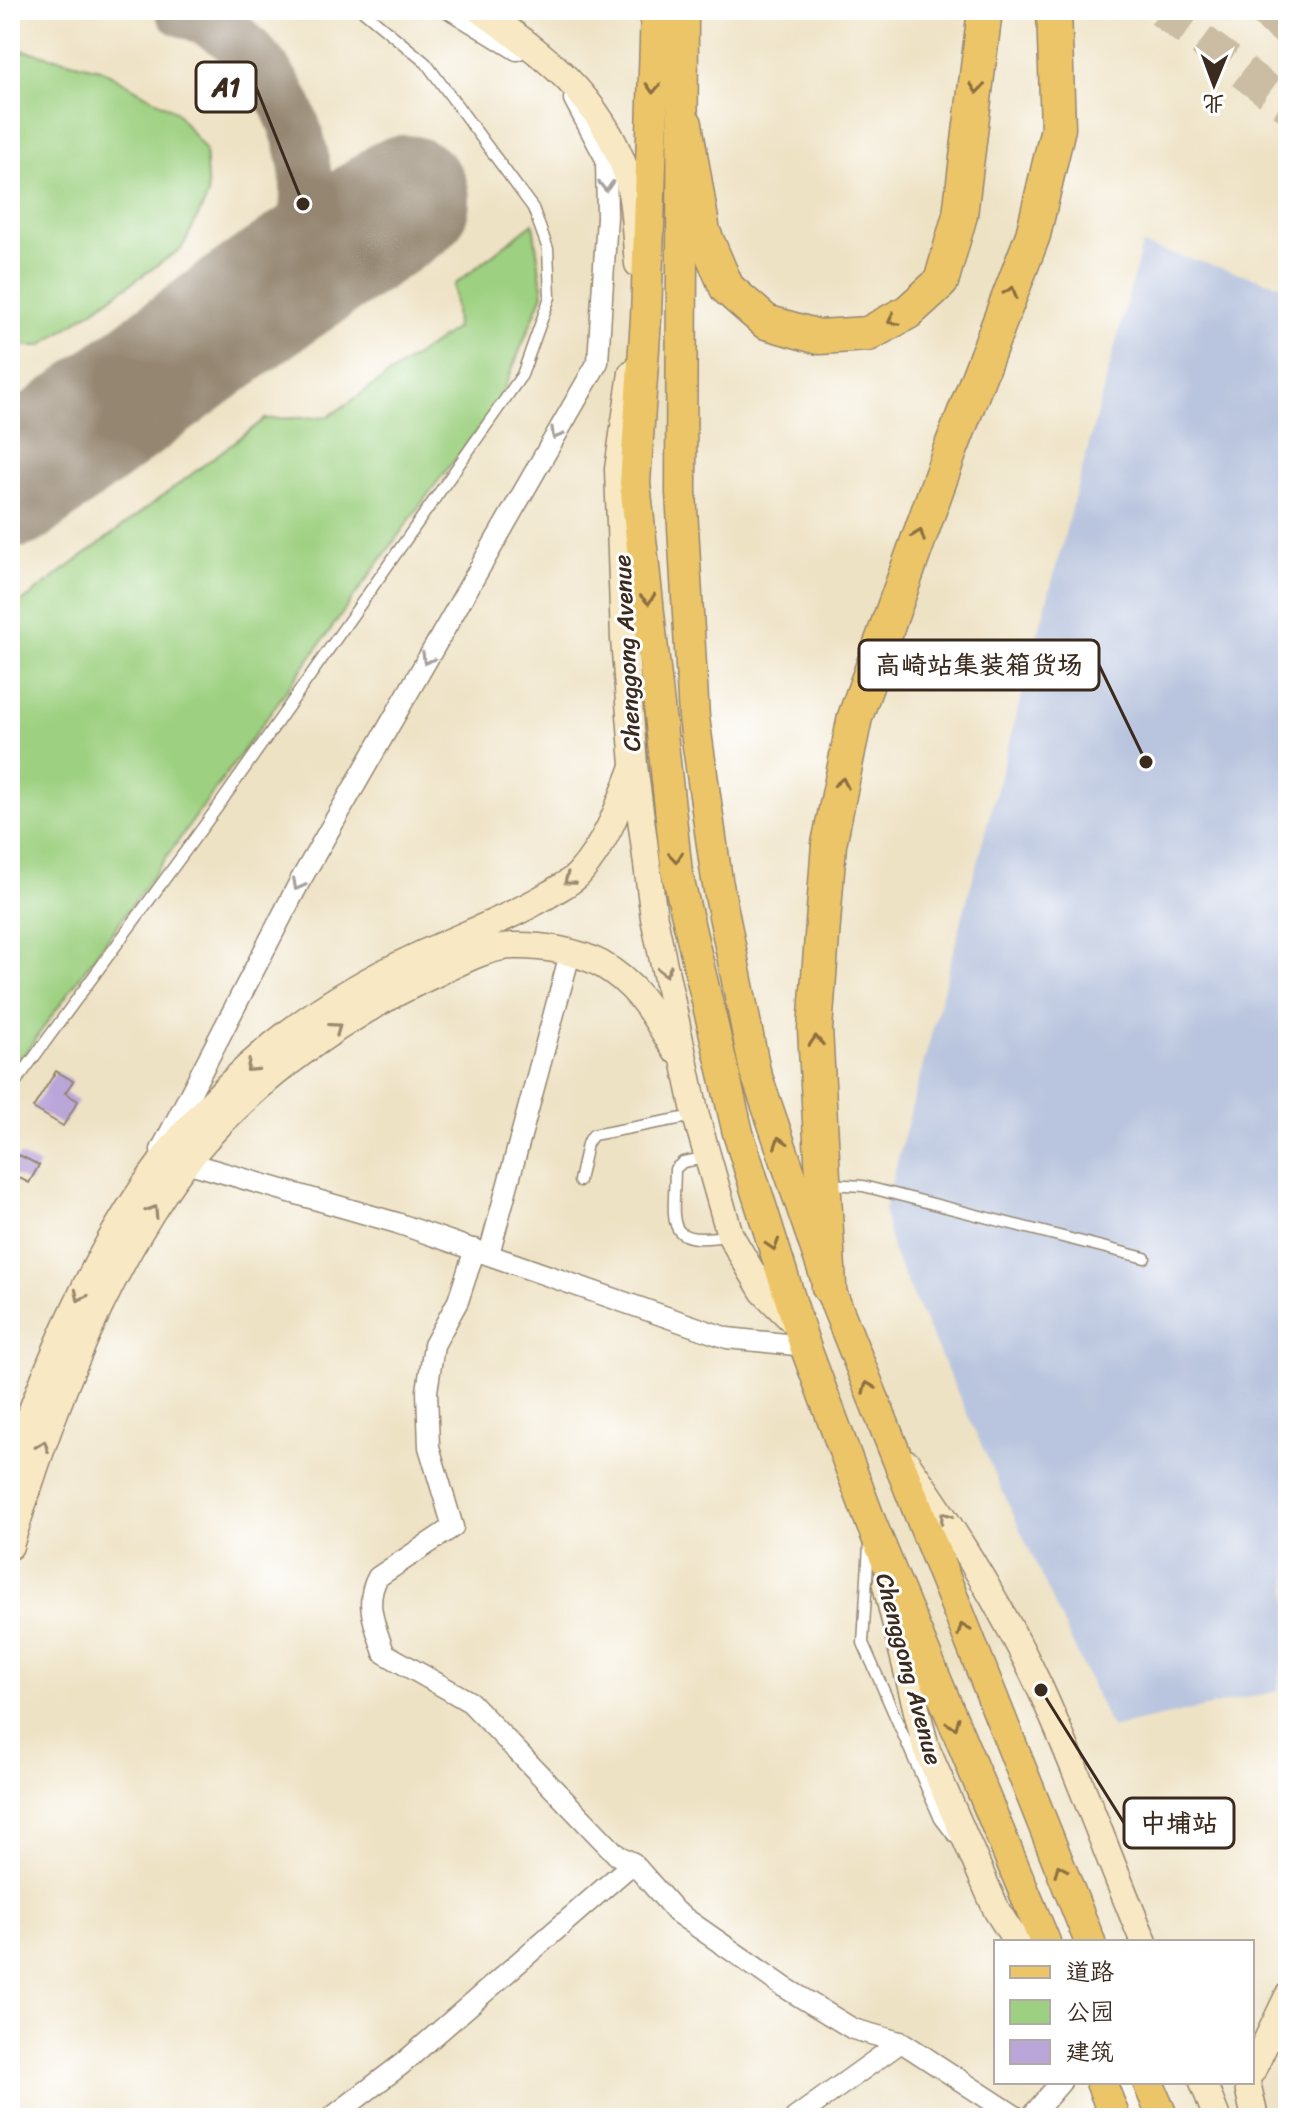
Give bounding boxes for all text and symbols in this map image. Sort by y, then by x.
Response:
north arrow [1174,44,1254,124]
callout: A1 [196,62,256,112]
text: A1 [211,64,240,110]
one-way arrow [968,81,985,94]
one-way arrow [645,82,662,95]
text: 北 [1202,84,1225,123]
one-way arrow [598,180,615,193]
one-way arrow [1001,286,1018,300]
one-way arrow [887,310,902,326]
one-way arrow [551,425,566,440]
one-way arrow [910,529,926,543]
street label: Chenggong Avenue [601,553,653,753]
one-way arrow [639,593,656,606]
callout: 高崎站集装箱货场 [859,640,1099,690]
text: 高崎站集装箱货场 [875,642,1083,688]
one-way arrow [421,650,437,665]
one-way arrow [832,776,849,790]
one-way arrow [667,851,684,864]
one-way arrow [564,870,578,884]
one-way arrow [293,877,308,892]
one-way arrow [656,964,673,978]
one-way arrow [327,1024,342,1038]
one-way arrow [808,1034,825,1047]
one-way arrow [245,1057,260,1071]
one-way arrow [773,1136,789,1150]
one-way arrow [144,1205,159,1220]
one-way arrow [764,1237,780,1251]
one-way arrow [74,1287,90,1302]
one-way arrow [861,1381,878,1395]
one-way arrow [34,1440,50,1454]
one-way arrow [940,1512,955,1526]
street label: Chenggong Avenue [863,1568,955,1770]
one-way arrow [956,1623,973,1637]
one-way arrow [945,1716,961,1731]
callout: 中埔站 [1124,1798,1234,1848]
text: 中埔站 [1140,1800,1218,1846]
one-way arrow [1053,1864,1070,1878]
legend [994,1940,1254,2084]
text: 道路 [1066,1951,1114,1993]
text: 公园 [1066,1991,1114,2033]
text: 建筑 [1066,2031,1114,2073]

